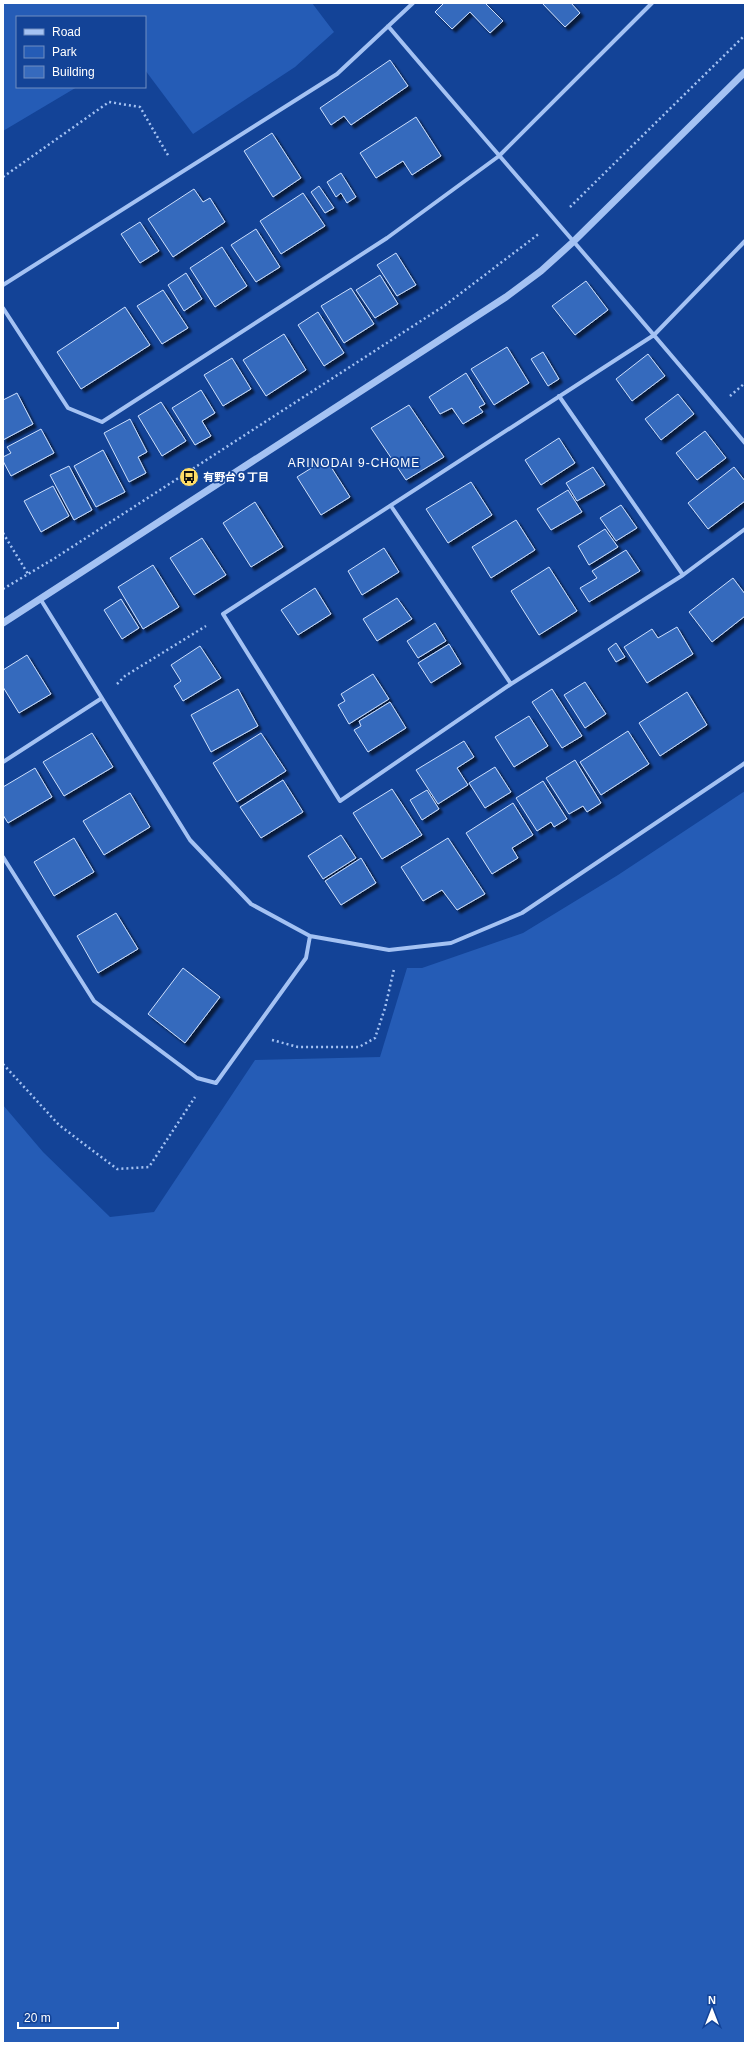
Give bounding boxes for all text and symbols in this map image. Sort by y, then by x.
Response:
legend [16,16,146,88]
text: Road [52,25,81,39]
text: Park [52,45,78,59]
text: Building [52,65,95,79]
district label: ARINODAI 9-CHOME [288,456,420,470]
bus stop icon: 有野台９丁目 [178,466,200,488]
place label: 有野台９丁目 [203,471,269,483]
north arrow [692,1990,732,2030]
text: N [708,1994,716,2006]
scale bar [18,2004,118,2030]
text: 20 m [24,2011,51,2025]

